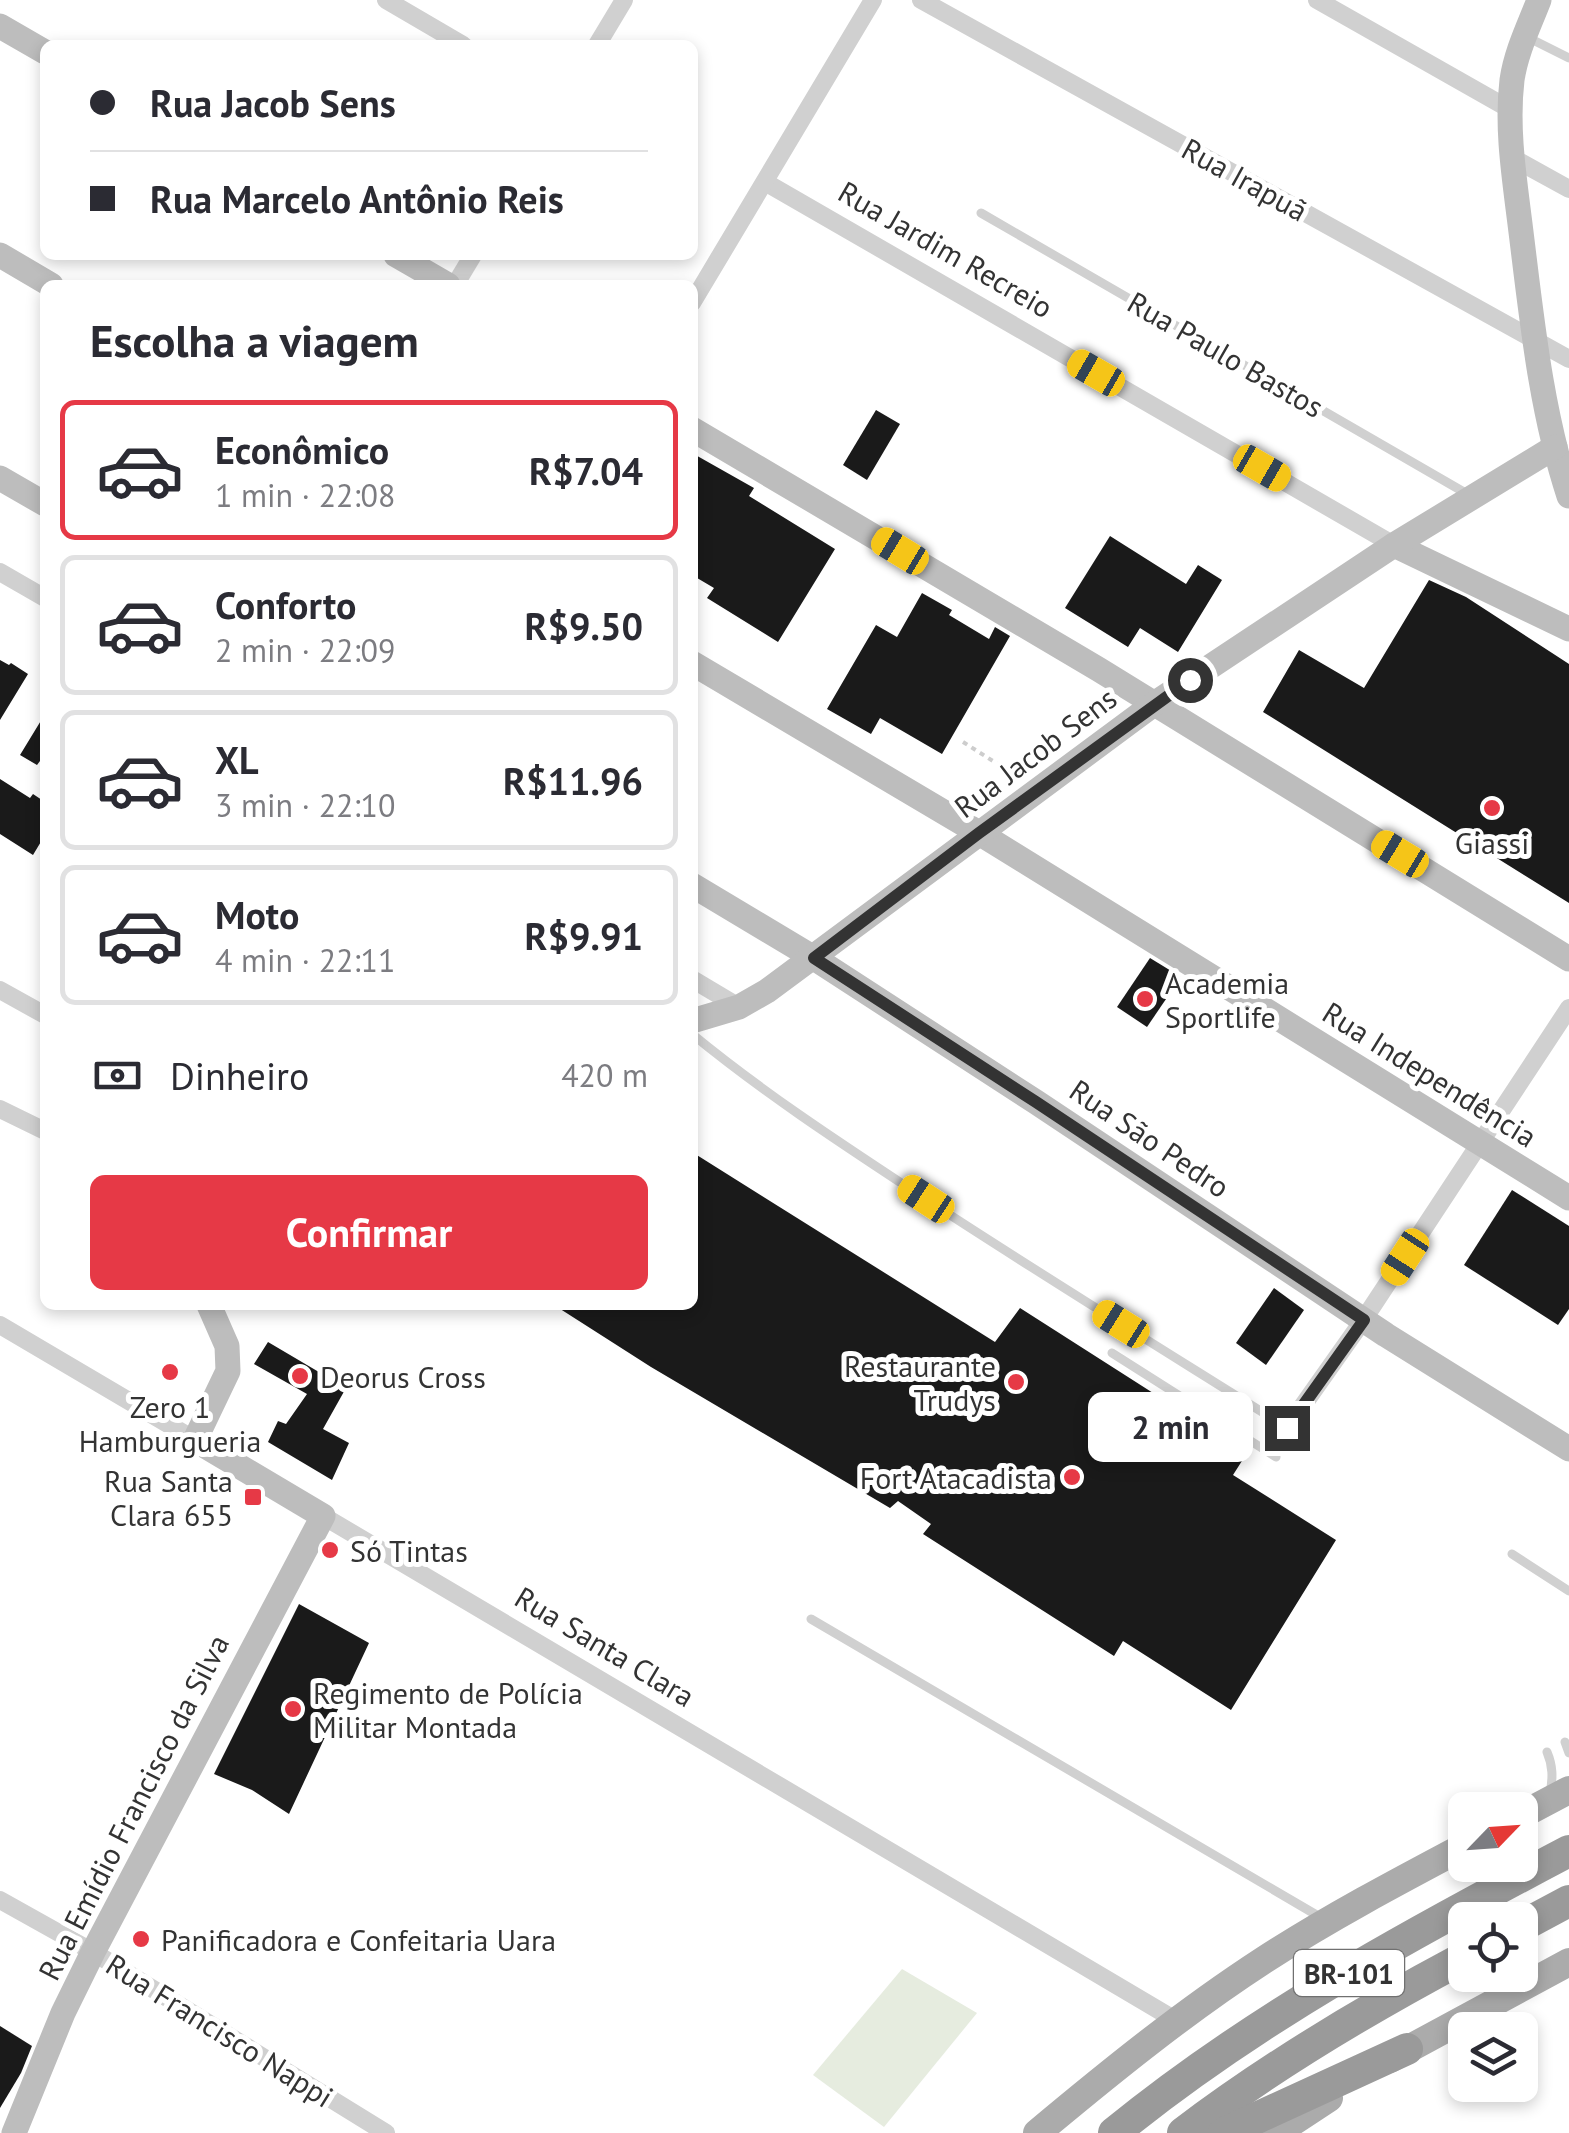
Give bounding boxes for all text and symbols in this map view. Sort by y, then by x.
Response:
text: Rua Jacob Sens [150,78,396,127]
street label: Rua Irapuã [1175,129,1315,229]
street label: Rua Jardim Recreio [832,172,1060,326]
text: Rua Marcelo Antônio Reis [150,174,564,223]
street label: Rua Paulo Bastos [1121,282,1331,426]
text: Escolha a viagem [90,311,419,369]
car [1063,345,1129,401]
icon: car [95,425,185,515]
text: Econômico [215,425,389,474]
car [1229,440,1295,496]
text: R$7.04 [529,446,643,495]
text: 1 min · 22:08 [215,474,395,516]
car [867,523,933,579]
icon: car [95,580,185,670]
text: Conforto [215,580,356,629]
text: R$9.50 [525,601,643,650]
text: 2 min · 22:09 [215,629,395,671]
route start [1168,658,1213,703]
street label: Rua Jacob Sens [946,678,1124,826]
icon: car [95,735,185,825]
text: XL [215,735,259,784]
text: R$11.96 [503,756,643,805]
text: 3 min · 22:10 [215,784,395,826]
marker: Giassi [1481,797,1503,819]
place label: Giassi [1455,823,1529,862]
car [1367,826,1433,882]
icon: car [95,890,185,980]
text: Moto [215,890,299,939]
text: R$9.91 [525,911,643,960]
text: 4 min · 22:11 [215,939,395,981]
place label: Academia Sportlife [1165,963,1289,1036]
marker: Academia Sportlife [1134,988,1156,1010]
street label: Rua Independência [1316,992,1544,1156]
icon: cash [90,1048,145,1103]
text: Dinheiro [170,1051,309,1100]
text: 420 m [561,1054,648,1096]
street label: Rua São Pedro [1062,1070,1238,1206]
car [893,1170,959,1228]
button: Confirmar [90,1175,648,1290]
car [1376,1224,1434,1290]
car [1088,1295,1154,1353]
place label: Restaurante Trudys [844,1346,996,1419]
place label: Deorus Cross [320,1357,486,1396]
marker: Zero 1 Hamburgueria [159,1361,181,1383]
marker: Deorus Cross [289,1365,311,1387]
marker: Restaurante Trudys [1005,1371,1027,1393]
place label: Zero 1 Hamburgueria [79,1387,261,1460]
callout: 2 min [1087,1393,1252,1463]
text: 2 min [1131,1406,1210,1448]
route end [1265,1406,1310,1451]
place label: Fort Atacadista [860,1458,1052,1497]
place label: Rua Santa Clara 655 [104,1461,233,1534]
marker: Fort Atacadista [1061,1466,1083,1488]
marker: Rua Santa Clara 655 [242,1486,264,1508]
place label: Só Tintas [350,1531,468,1570]
marker: Só Tintas [319,1539,341,1561]
street label: Rua Santa Clara [508,1577,702,1715]
street label: Rua Emídio Francisco da Silva [29,1628,237,1986]
place label: Regimento de Polícia Militar Montada [313,1673,583,1746]
marker: Regimento de Polícia Militar Montada [282,1698,304,1720]
north arrow [1448,1792,1538,1882]
map controls [1448,1792,1538,2102]
button: locate [1448,1902,1538,1992]
place label: Panificadora e Confeitaria Uara [161,1920,556,1959]
marker: Panificadora e Confeitaria Uara [130,1928,152,1950]
street label: Rua Francisco Nappi [99,1944,341,2116]
road number: BR-101 [1294,1950,1404,1996]
button: layers [1448,2012,1538,2102]

